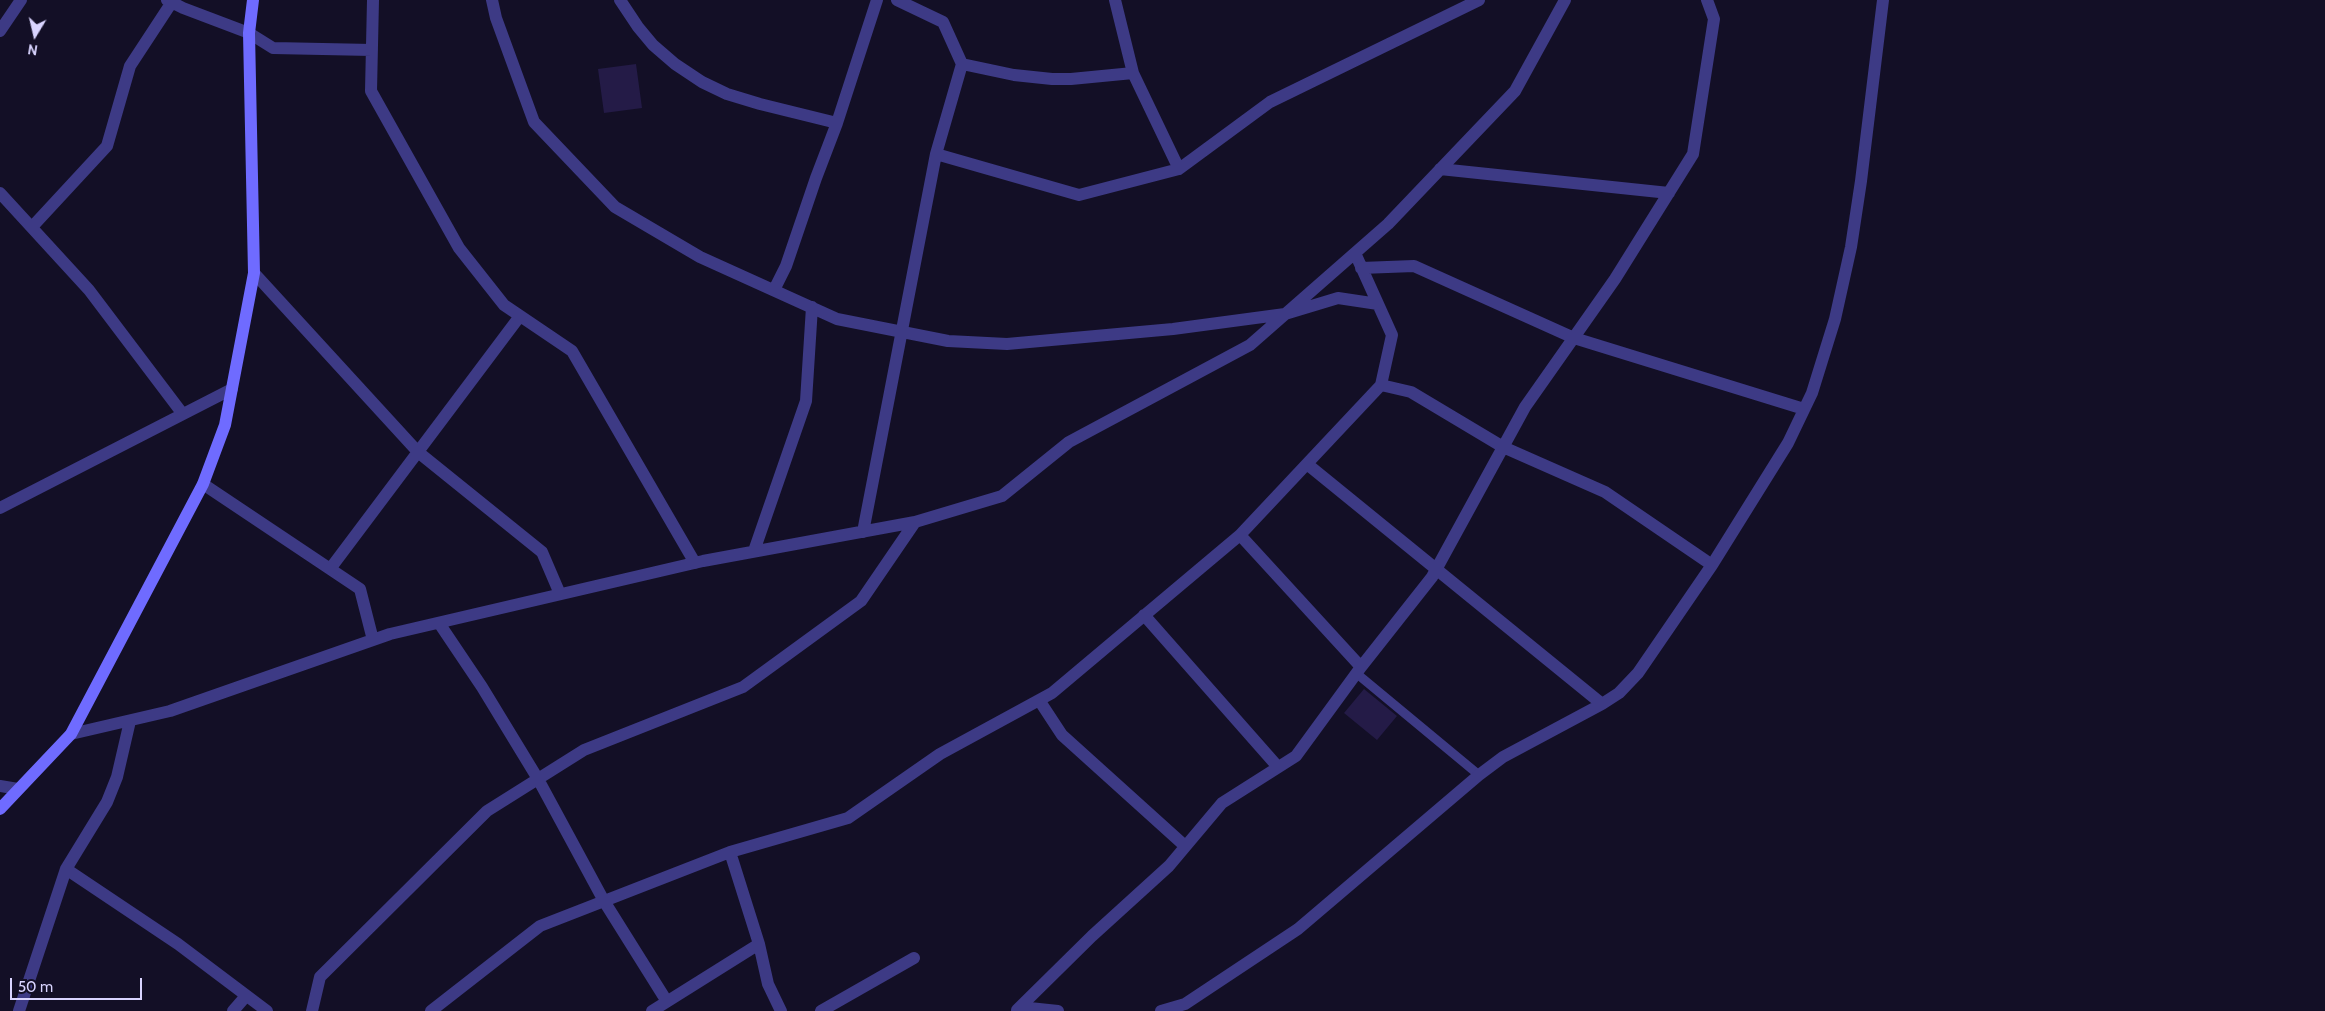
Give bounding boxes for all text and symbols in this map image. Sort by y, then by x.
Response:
north arrow [10,10,60,60]
text: N [26,40,39,59]
scale bar [12,968,145,1000]
text: 50 m [18,978,53,996]

